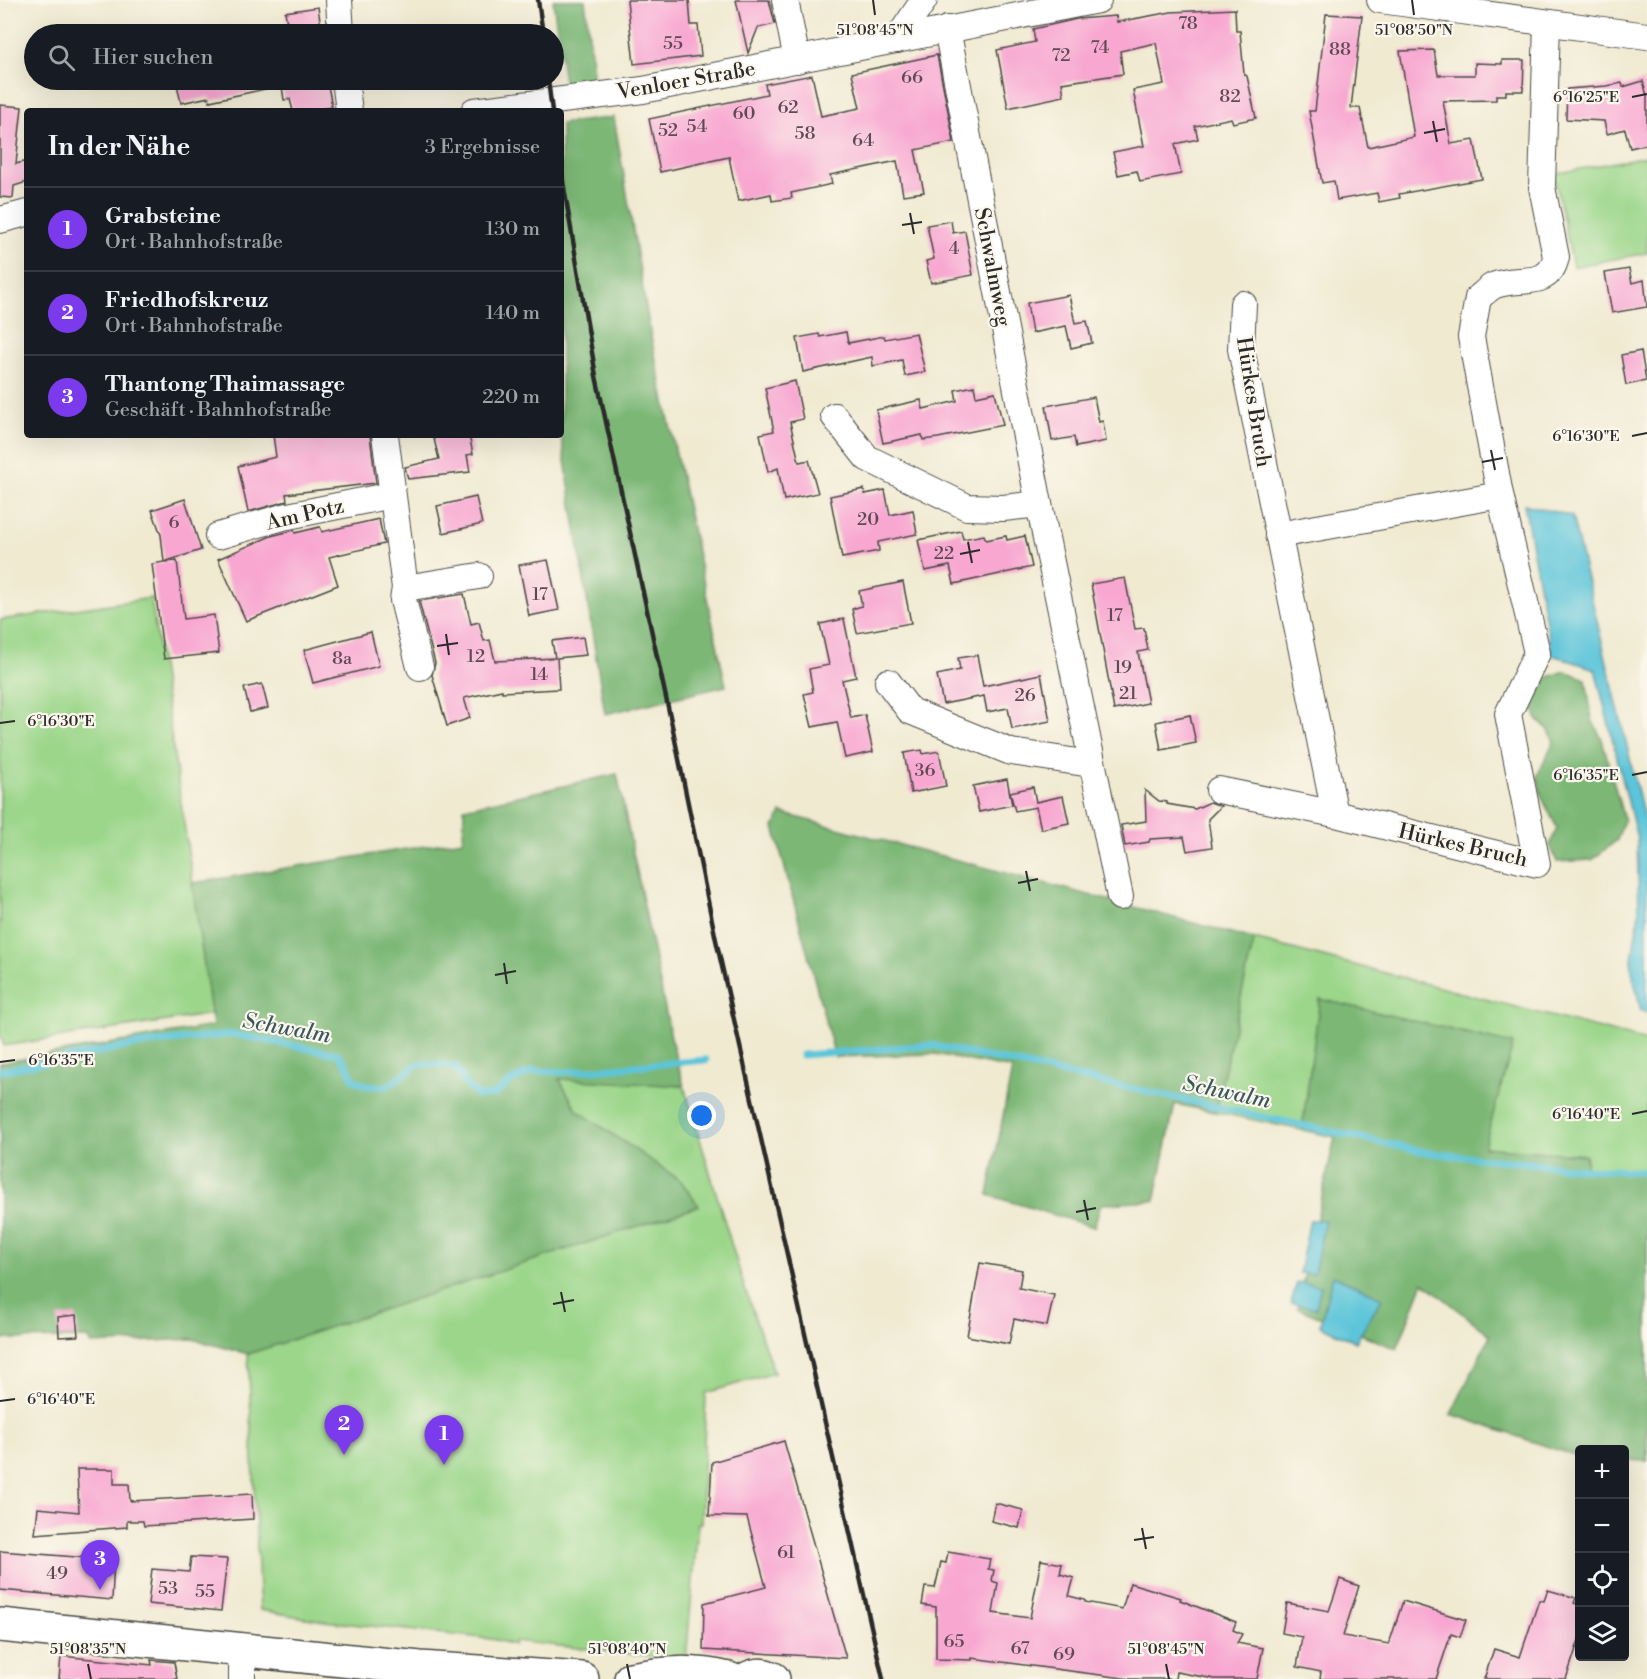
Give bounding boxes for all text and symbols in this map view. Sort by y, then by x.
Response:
house number: 78 [1178,12,1198,35]
text: 51°08'45"N [837,21,913,40]
text: 51°08'50"N [1375,21,1453,40]
search box [24,24,564,90]
house number: 55 [663,32,683,55]
house number: 74 [1091,36,1110,59]
house number: 88 [1329,38,1351,61]
icon: search [45,41,78,74]
text: Hier suchen [93,44,213,71]
house number: 72 [1051,44,1071,67]
street label: Venloer Straße [614,56,757,106]
house number: 66 [901,66,923,89]
house number: 82 [1219,85,1241,108]
text: 6°16'25"E [1553,88,1619,107]
house number: 62 [777,96,799,119]
house number: 60 [733,102,755,125]
house number: 54 [687,115,708,138]
house number: 52 [658,119,678,142]
house number: 58 [795,122,815,145]
house number: 64 [852,129,874,152]
text: In der Nähe [48,131,190,163]
text: 3 Ergebnisse [425,135,540,160]
text: Grabsteine [105,203,221,230]
street label: Schwalmweg [968,206,1016,329]
text: 1 [63,217,72,242]
text: 130 m [485,217,540,242]
text: Ort · Bahnhofstraße [105,230,283,255]
house number: 4 [949,237,960,260]
text: Friedhofskreuz [105,287,268,314]
text: 2 [61,301,74,326]
text: 140 m [485,301,540,326]
text: Ort · Bahnhofstraße [105,314,283,339]
street label: Hürkes Bruch [1230,335,1276,470]
text: Thantong Thaimassage [105,371,345,398]
text: 3 [61,385,74,410]
text: 220 m [482,385,540,410]
text: Geschäft · Bahnhofstraße [105,398,331,423]
text: 6°16'30"E [1552,427,1620,446]
street label: Am Potz [263,493,347,537]
house number: 20 [857,508,879,531]
house number: 6 [169,511,180,534]
house number: 22 [934,542,954,565]
house number: 17 [532,583,548,606]
house number: 17 [1107,604,1123,627]
house number: 12 [467,645,485,668]
house number: 8a [332,647,353,670]
house number: 19 [1114,656,1132,679]
house number: 14 [530,663,548,686]
house number: 21 [1119,682,1137,705]
house number: 26 [1014,684,1036,707]
text: 6°16'30"E [27,712,95,731]
house number: 36 [915,759,936,782]
text: 6°16'35"E [1553,766,1619,785]
street label: Hürkes Bruch [1396,818,1530,874]
water label: Schwalm [241,1007,333,1050]
text: 6°16'35"E [28,1051,94,1070]
water label: Schwalm [1180,1070,1273,1115]
your location [687,1101,716,1130]
text: 6°16'40"E [1552,1105,1620,1124]
text: 6°16'40"E [27,1390,95,1409]
pin: 2 [324,1406,364,1455]
pin: 1 [424,1416,464,1465]
map controls [1575,1445,1629,1661]
button: + [1575,1445,1629,1499]
button: − [1575,1499,1629,1553]
pin: 3 [80,1540,120,1590]
house number: 61 [777,1541,795,1564]
button: locate [1575,1553,1629,1607]
house number: 49 [46,1562,68,1585]
house number: 53 [158,1577,178,1600]
house number: 55 [195,1580,215,1603]
button: layers [1575,1607,1629,1661]
house number: 65 [944,1630,964,1653]
house number: 67 [1010,1637,1030,1660]
text: 51°08'35"N [50,1640,126,1659]
text: 51°08'40"N [588,1640,666,1659]
text: 51°08'45"N [1128,1640,1204,1659]
house number: 69 [1053,1643,1075,1666]

